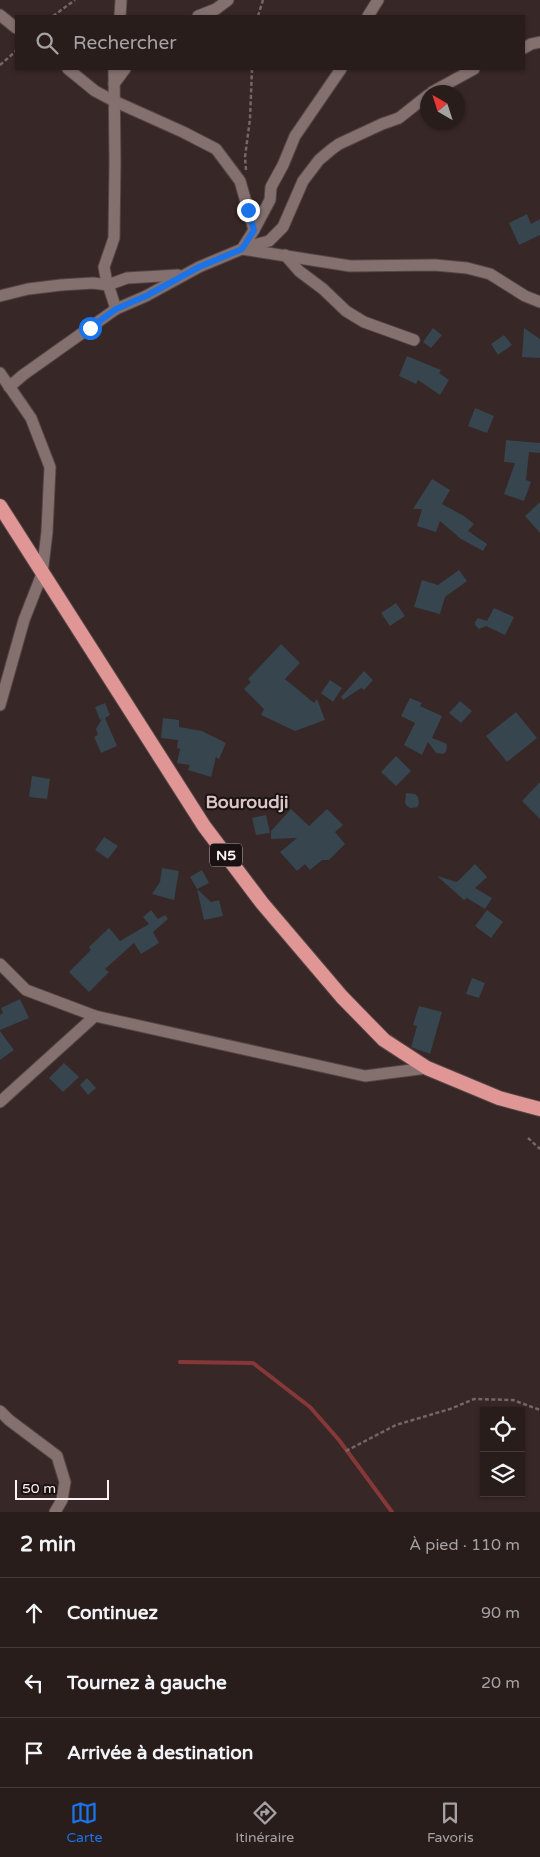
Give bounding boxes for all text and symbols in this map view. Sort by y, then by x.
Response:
search box [15,15,525,70]
icon: search [33,29,61,57]
text: Rechercher [73,32,176,54]
north arrow [420,85,465,130]
route end [237,199,260,222]
route start [79,317,102,340]
district label: Bouroudji [205,791,289,813]
road number: N5 [210,844,242,866]
map controls [480,1407,525,1497]
button: locate [480,1407,525,1452]
button: layers [480,1452,525,1497]
scale bar [15,1477,109,1500]
text: 50 m [22,1480,56,1497]
text: 2 min [20,1532,76,1557]
text: À pied · 110 m [409,1535,520,1555]
icon: ahead [20,1599,48,1627]
text: Continuez [67,1602,158,1624]
text: 90 m [481,1603,520,1623]
icon: left [20,1669,48,1697]
text: Tournez à gauche [67,1672,227,1694]
text: 20 m [481,1673,520,1693]
icon: arrive [20,1739,48,1767]
text: Arrivée à destination [67,1742,253,1764]
tab: Carte [66,1799,103,1846]
tab: Itinéraire [235,1799,294,1846]
tab: Favoris [427,1799,474,1846]

